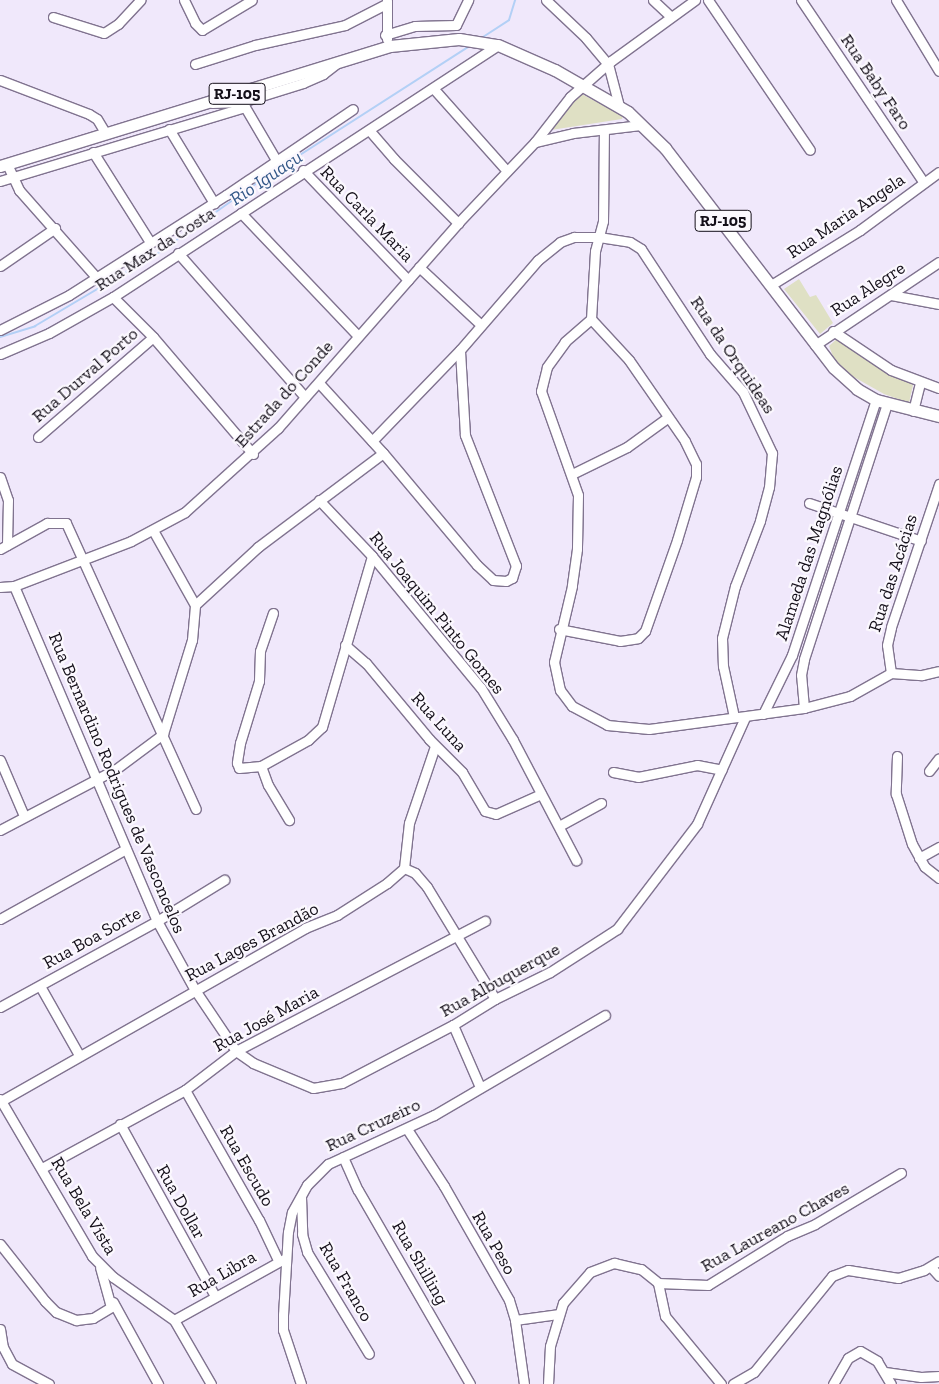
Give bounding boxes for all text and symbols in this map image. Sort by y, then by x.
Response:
street label: Rua Baby Faro [836,30,916,134]
road number: RJ-105 [208,80,266,108]
water label: Rio Iguaçu [225,145,307,211]
street label: Rua Carla Maria [316,162,418,266]
street label: Rua Maria Angela [783,169,909,263]
street label: Rua Max da Costa [91,202,219,296]
road number: RJ-105 [694,208,752,235]
street label: Rua Alegre [827,257,909,321]
street label: Rua da Orquideas [686,292,780,418]
street label: Rua Durval Porto [27,323,143,427]
street label: Estrada do Conde [230,336,338,452]
street label: Alameda das Magnólias [771,463,847,643]
street label: Rua das Acácias [864,511,922,635]
street label: Rua Joaquim Pinto Gomes [365,527,509,699]
street label: Rua Bernardino Rodrigues de Vasconcelos [44,629,190,937]
street label: Rua Luna [407,688,471,756]
street label: Rua Lages Brandão [182,898,322,986]
street label: Rua Boa Sorte [39,902,145,974]
street label: Rua Albuquerque [436,938,564,1022]
street label: Rua José Maria [210,981,322,1057]
street label: Rua Cruzeiro [322,1094,424,1156]
street label: Rua Escudo [215,1122,279,1210]
street label: Rua Bela Vista [46,1153,122,1259]
street label: Rua Dollar [152,1161,210,1243]
street label: Rua Laureano Chaves [697,1177,853,1277]
street label: Rua Peso [467,1208,521,1278]
street label: Rua Shilling [387,1217,453,1309]
street label: Rua Franco [315,1238,377,1326]
street label: Rua Libra [184,1246,260,1302]

